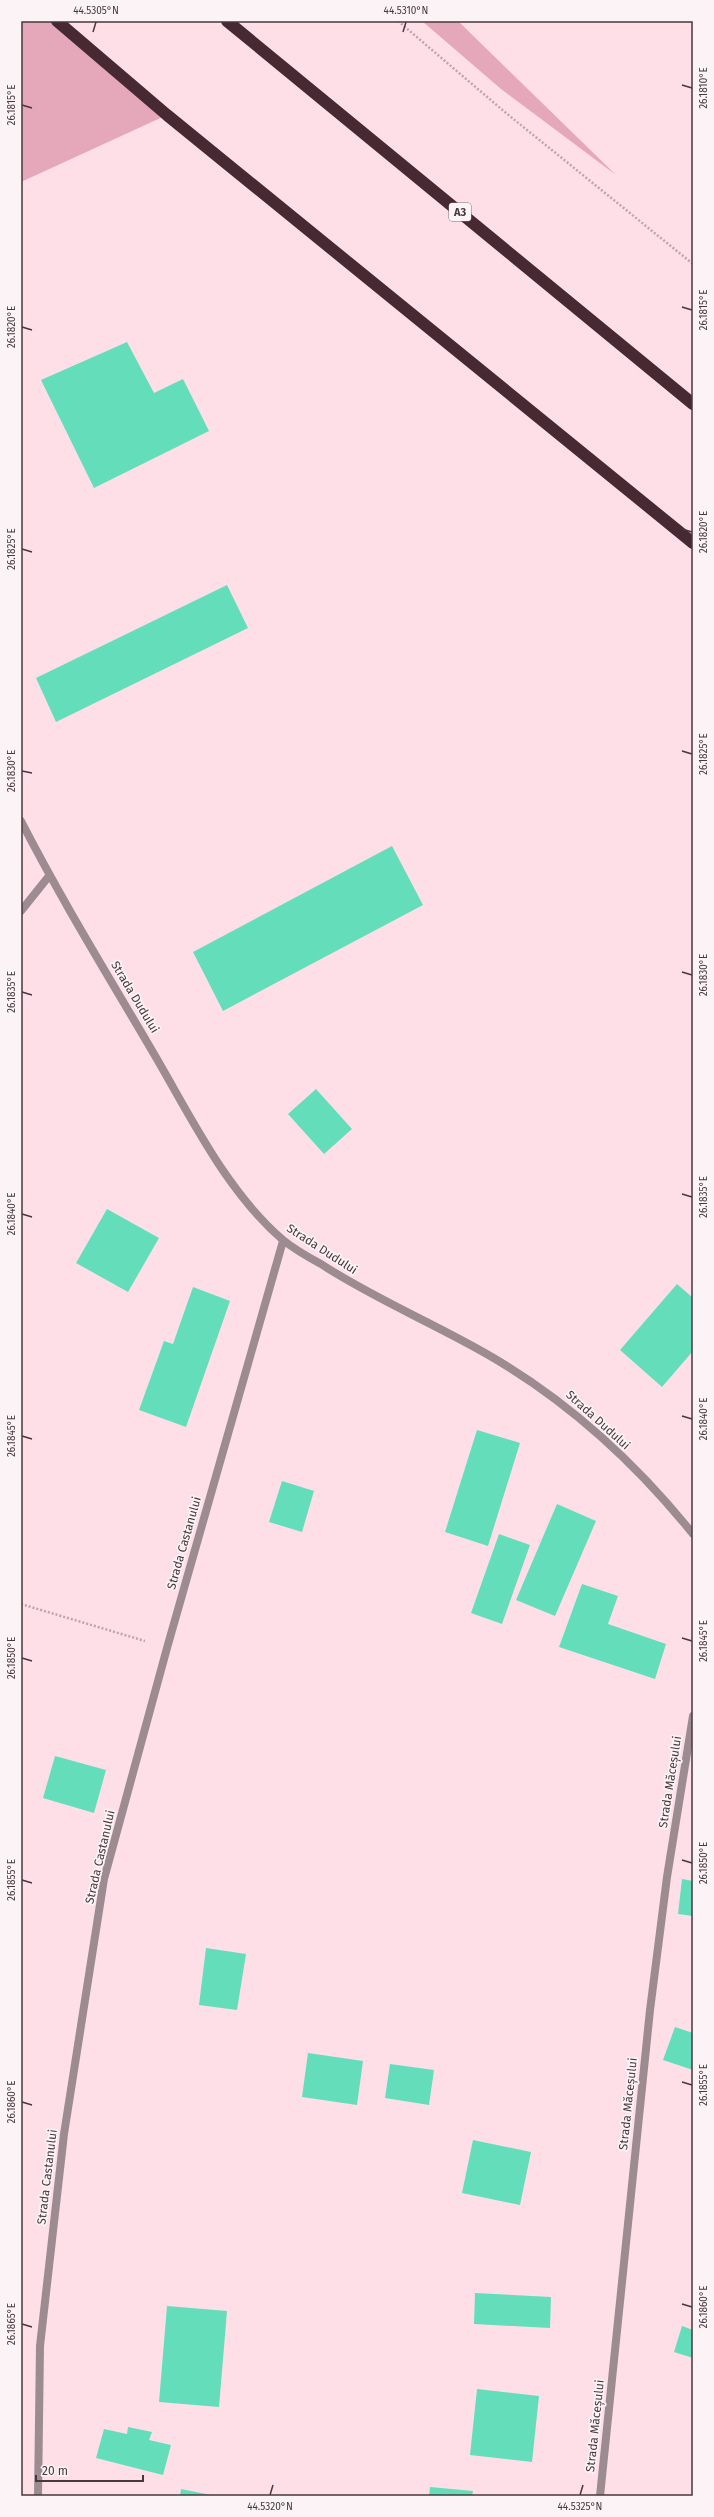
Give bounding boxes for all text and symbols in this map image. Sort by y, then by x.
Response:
text: 44.5305°N [73,5,119,17]
text: 44.5310°N [384,5,428,17]
text: 26.1810°E [698,67,710,109]
text: 26.1815°E [6,84,18,126]
road number: A3 [449,203,471,221]
text: 26.1815°E [698,289,710,331]
text: 26.1820°E [6,306,18,348]
text: 26.1820°E [698,511,710,553]
text: 26.1825°E [6,528,18,570]
text: 26.1825°E [698,733,710,775]
text: 26.1830°E [6,750,18,792]
text: 26.1830°E [698,954,710,996]
street label: Strada Dudului [108,959,162,1035]
text: 26.1835°E [6,971,18,1013]
text: 26.1835°E [698,1176,710,1218]
text: 26.1840°E [6,1193,18,1236]
street label: Strada Dudului [284,1221,360,1277]
street label: Strada Dudului [563,1388,633,1452]
text: 26.1840°E [698,1398,710,1441]
text: 26.1845°E [6,1415,18,1457]
street label: Strada Castanului [164,1495,204,1591]
text: 26.1845°E [698,1620,710,1662]
text: 26.1850°E [6,1637,18,1679]
street label: Strada Măceșului [656,1735,685,1829]
street label: Strada Castanului [82,1809,118,1905]
text: 26.1850°E [698,1842,710,1884]
text: 26.1855°E [6,1859,18,1901]
street label: Strada Măceșului [616,2057,641,2151]
text: 26.1855°E [698,2064,710,2106]
text: 26.1860°E [6,2080,18,2124]
street label: Strada Castanului [34,2129,60,2225]
text: 26.1860°E [698,2285,710,2329]
text: 26.1865°E [6,2303,18,2345]
street label: Strada Măceșului [583,2379,608,2473]
scale bar [36,2457,143,2483]
text: 20 m [42,2464,68,2478]
text: 44.5320°N [247,2501,293,2513]
text: 44.5325°N [558,2501,602,2513]

